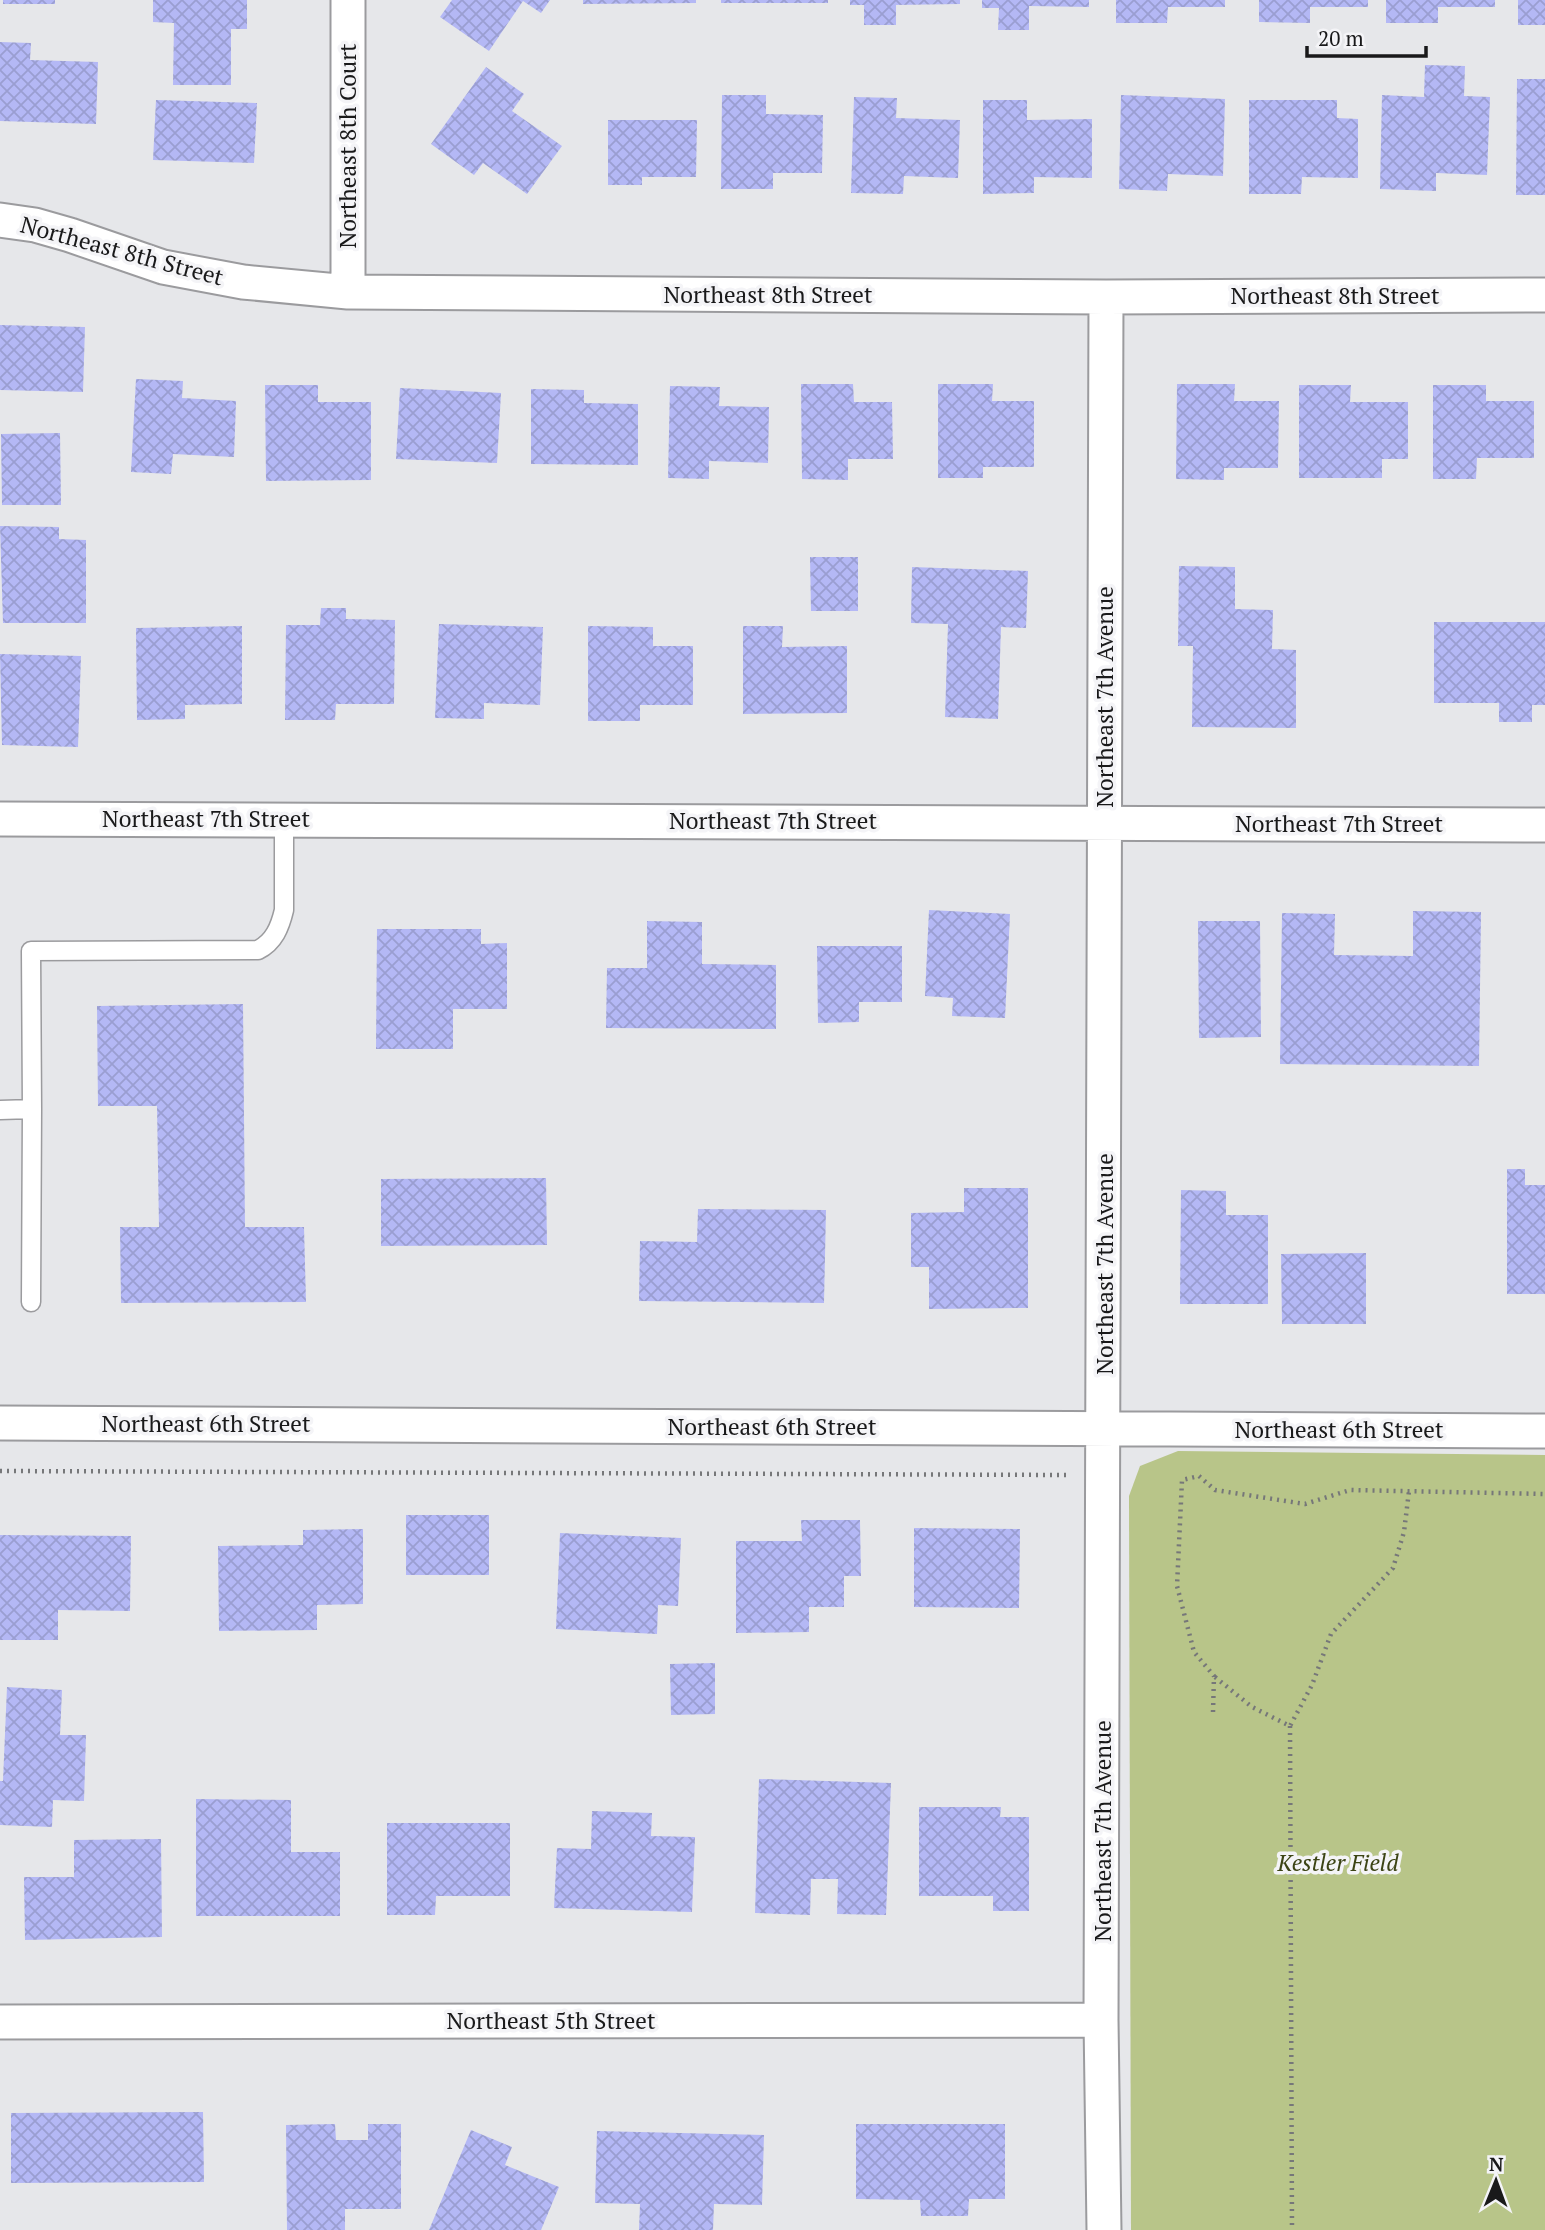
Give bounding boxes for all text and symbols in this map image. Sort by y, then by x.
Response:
scale bar [1307,14,1426,58]
text: 20 m [1318,24,1364,52]
street label: Northeast 8th Court [332,43,363,249]
street label: Northeast 8th Street [17,209,227,293]
street label: Northeast 8th Street [664,279,873,310]
street label: Northeast 8th Street [1231,280,1440,311]
street label: Northeast 7th Avenue [1089,586,1120,808]
street label: Northeast 7th Street [102,803,310,834]
street label: Northeast 7th Street [669,805,877,836]
street label: Northeast 7th Street [1235,808,1443,839]
street label: Northeast 7th Avenue [1089,1153,1120,1375]
street label: Northeast 6th Street [102,1408,311,1439]
street label: Northeast 6th Street [668,1411,877,1442]
street label: Northeast 6th Street [1235,1414,1444,1445]
street label: Northeast 7th Avenue [1087,1720,1118,1942]
park label: Kestler Field [1276,1847,1399,1878]
street label: Northeast 5th Street [447,2005,656,2036]
north arrow [1461,2146,1531,2216]
text: N [1489,2151,1504,2176]

